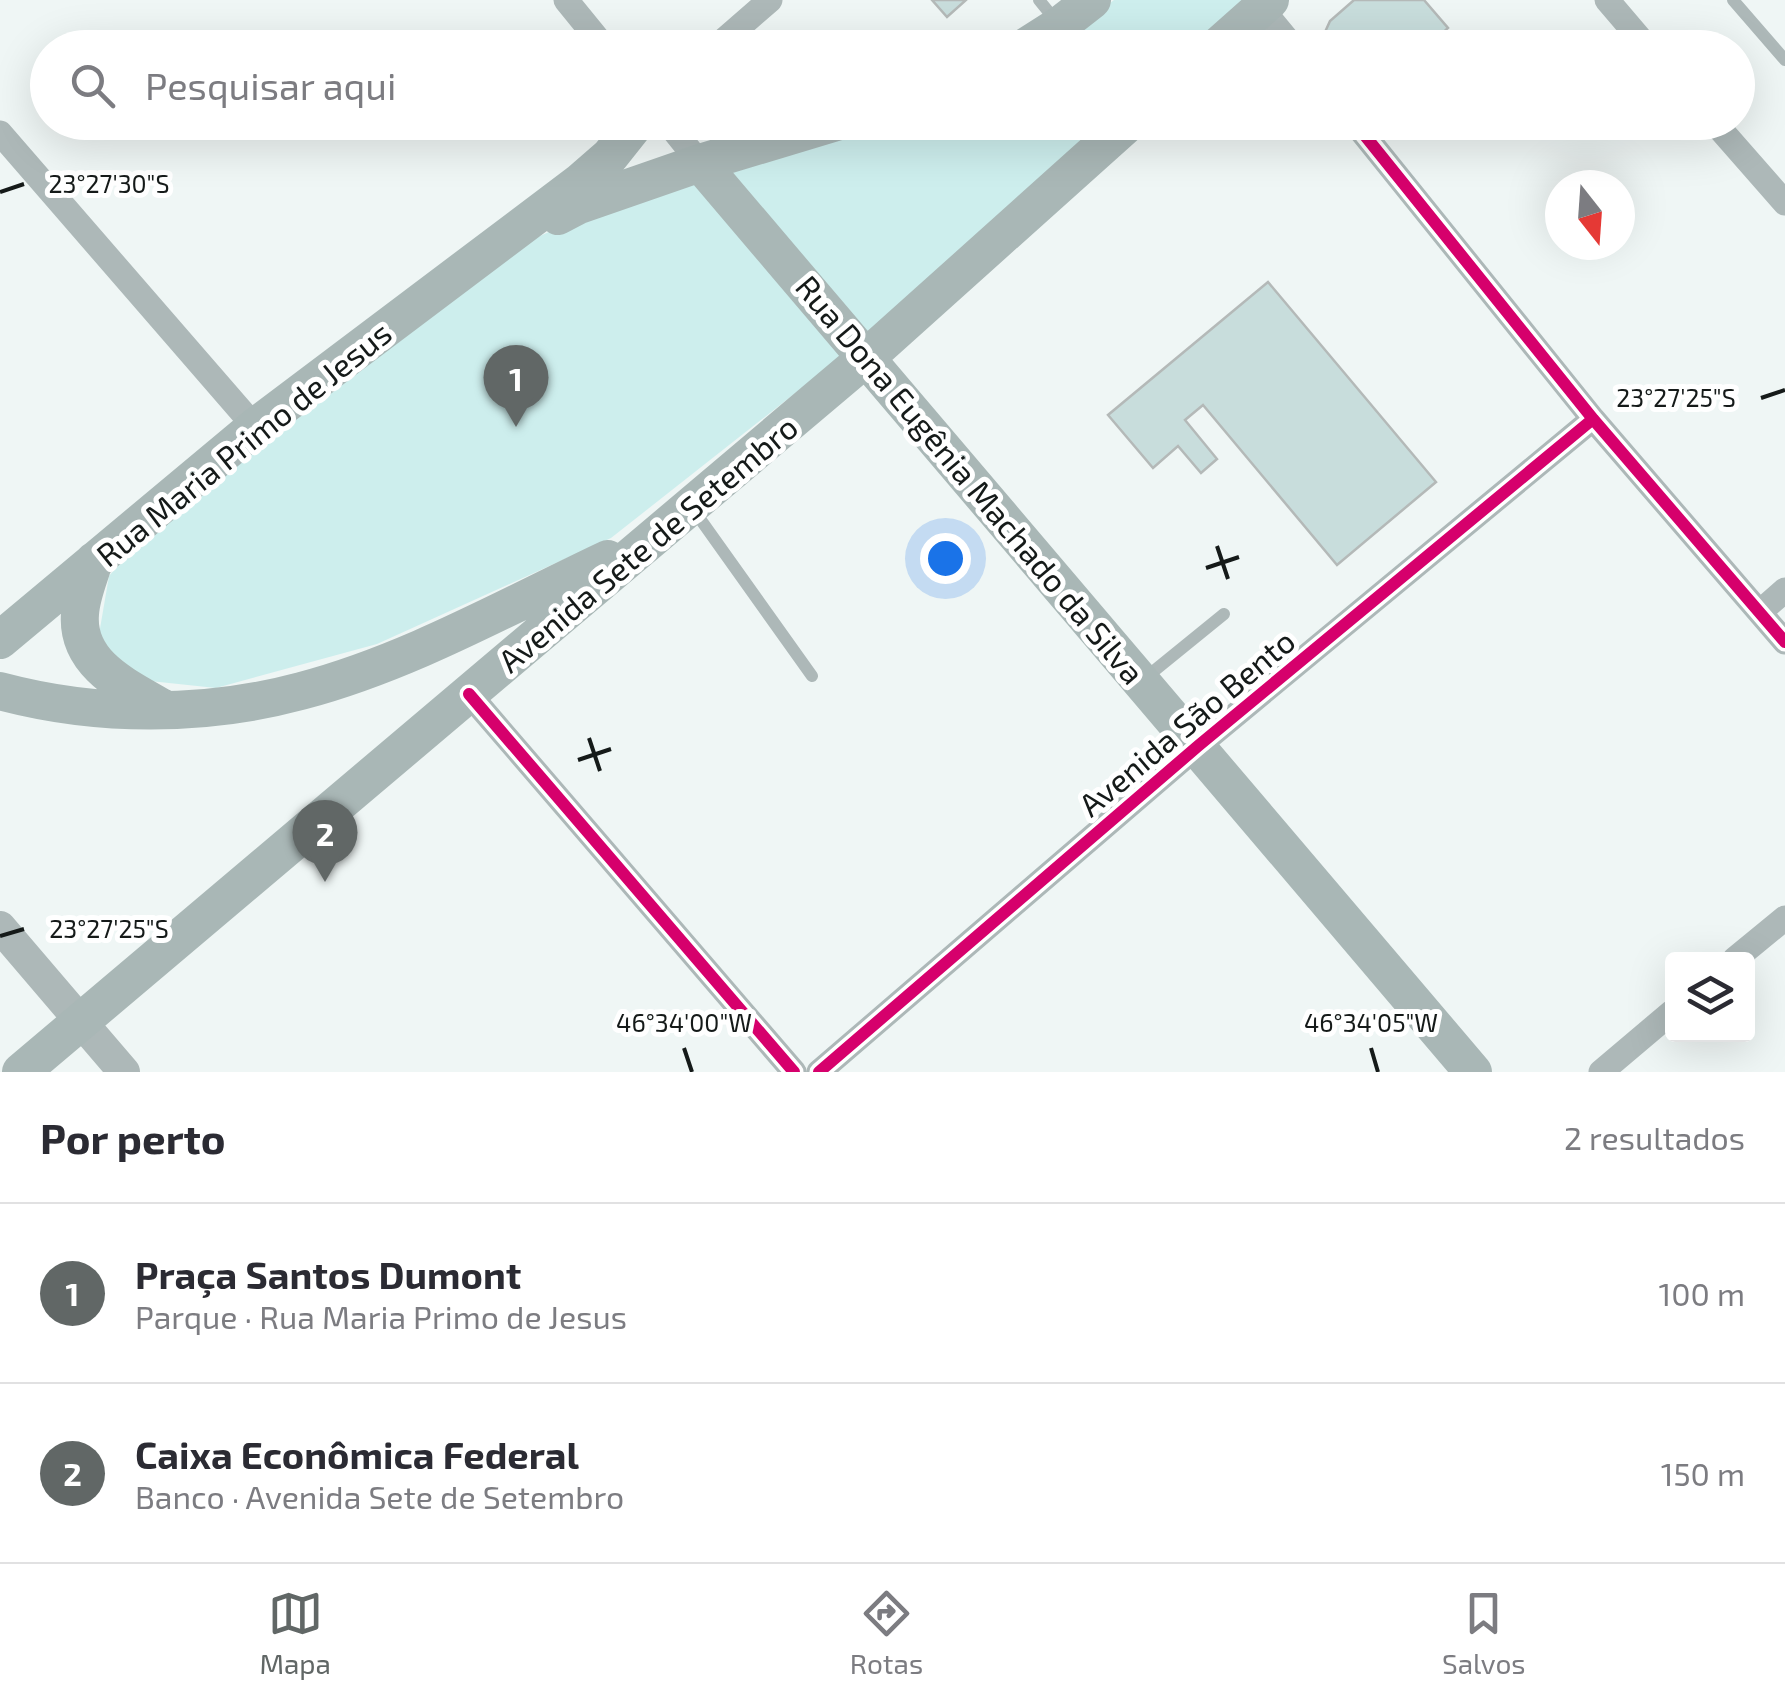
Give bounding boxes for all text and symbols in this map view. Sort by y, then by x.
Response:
search box [30,30,1755,140]
icon: search [65,58,120,113]
text: Pesquisar aqui [145,62,396,108]
text: 23°27'30"S [49,168,169,198]
north arrow [1545,170,1635,260]
street label: Rua Dona Eugênia Machado da Silva [789,267,1153,691]
street label: Rua Maria Primo de Jesus [88,313,398,573]
pin: 1 [484,344,548,427]
text: 23°27'25"S [1616,382,1736,412]
street label: Avenida Sete de Setembro [490,407,804,679]
your location [920,533,971,584]
street label: Avenida São Bento [1071,621,1301,823]
pin: 2 [292,800,358,882]
text: 23°27'25"S [49,913,169,943]
map controls [1665,952,1755,1042]
button: layers [1665,952,1755,1042]
text: 46°34'00"W [616,1007,752,1037]
text: 46°34'05"W [1304,1007,1438,1037]
text: Por perto [40,1112,226,1162]
text: 2 resultados [1564,1118,1745,1156]
text: Praça Santos Dumont [135,1251,521,1297]
text: 1 [66,1274,79,1312]
text: 100 m [1659,1274,1745,1312]
text: Parque · Rua Maria Primo de Jesus [135,1297,627,1335]
text: Caixa Econômica Federal [135,1431,579,1477]
text: 2 [63,1454,82,1492]
text: 150 m [1661,1454,1745,1492]
text: Banco · Avenida Sete de Setembro [135,1477,624,1515]
tab: Mapa [259,1586,331,1680]
tab: Rotas [850,1586,923,1680]
tab: Salvos [1442,1586,1526,1680]

